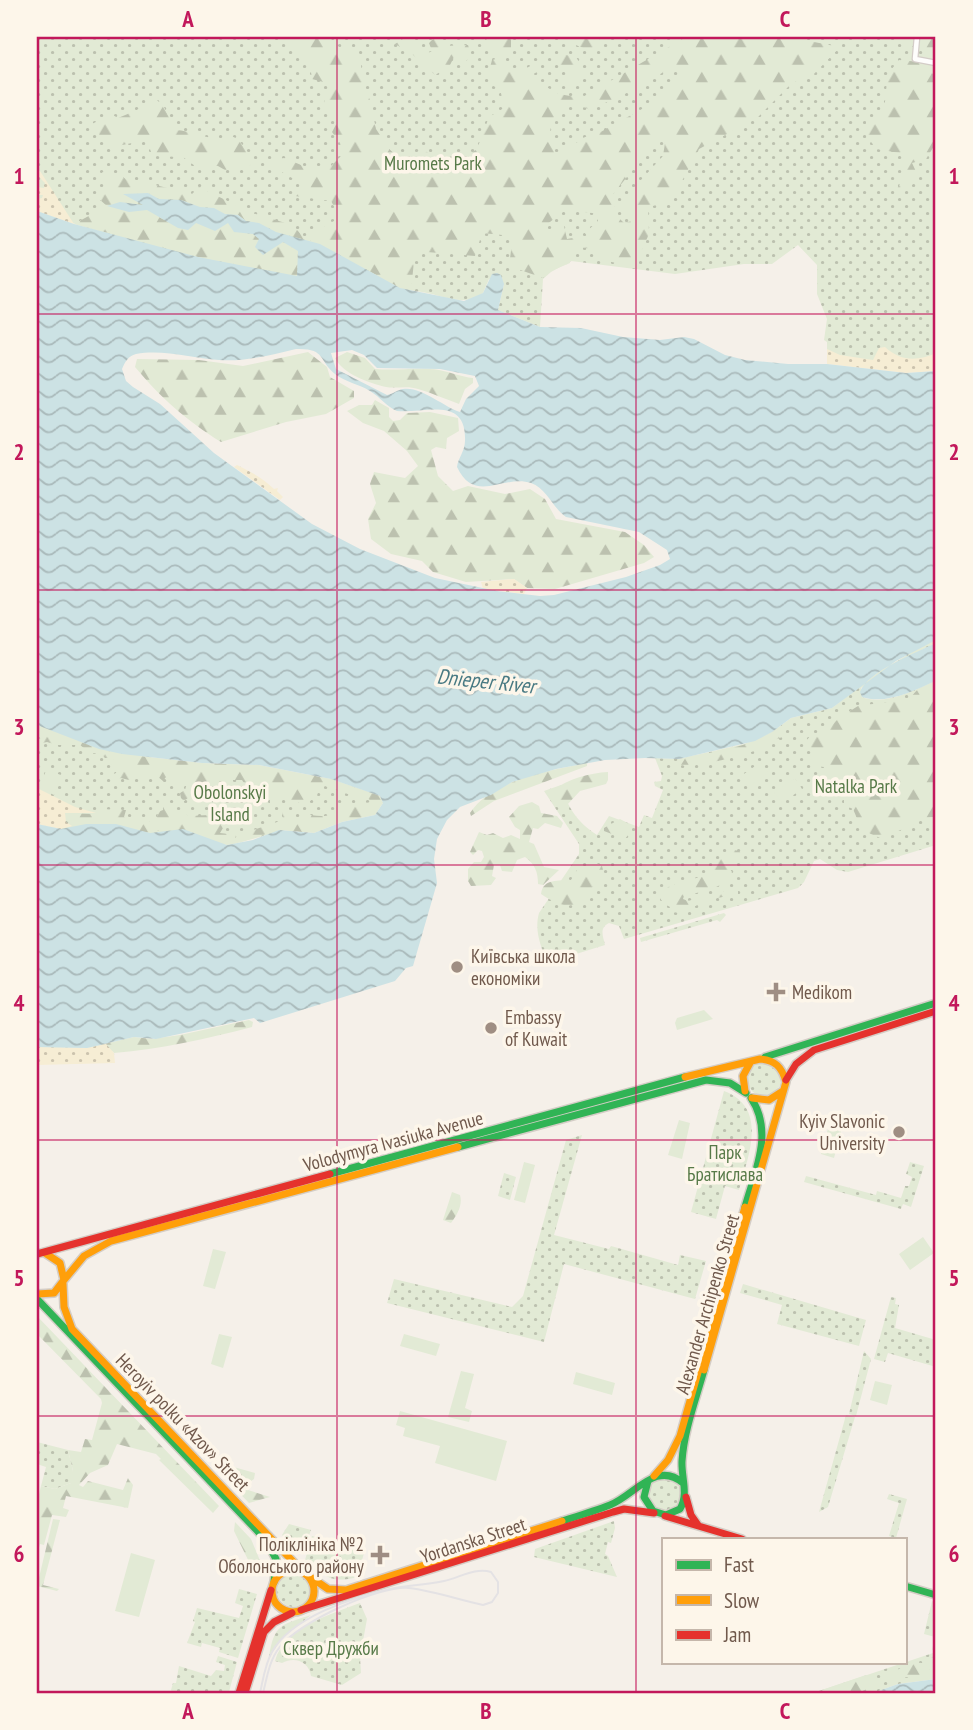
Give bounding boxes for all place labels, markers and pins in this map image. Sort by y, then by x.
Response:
place label: Київська школа економіки [471,944,576,990]
marker: Київська школа економіки [449,959,465,975]
place label: Medikom [792,980,852,1004]
marker: Medikom [766,982,786,1002]
place label: Embassy of Kuwait [505,1005,568,1051]
marker: Embassy of Kuwait [483,1020,499,1036]
place label: Kyiv Slavonic University [799,1109,886,1155]
marker: Kyiv Slavonic University [891,1124,907,1140]
place label: Поліклініка №2 Оболонського району [218,1532,365,1578]
marker: Поліклініка №2 Оболонського району [370,1545,390,1565]

